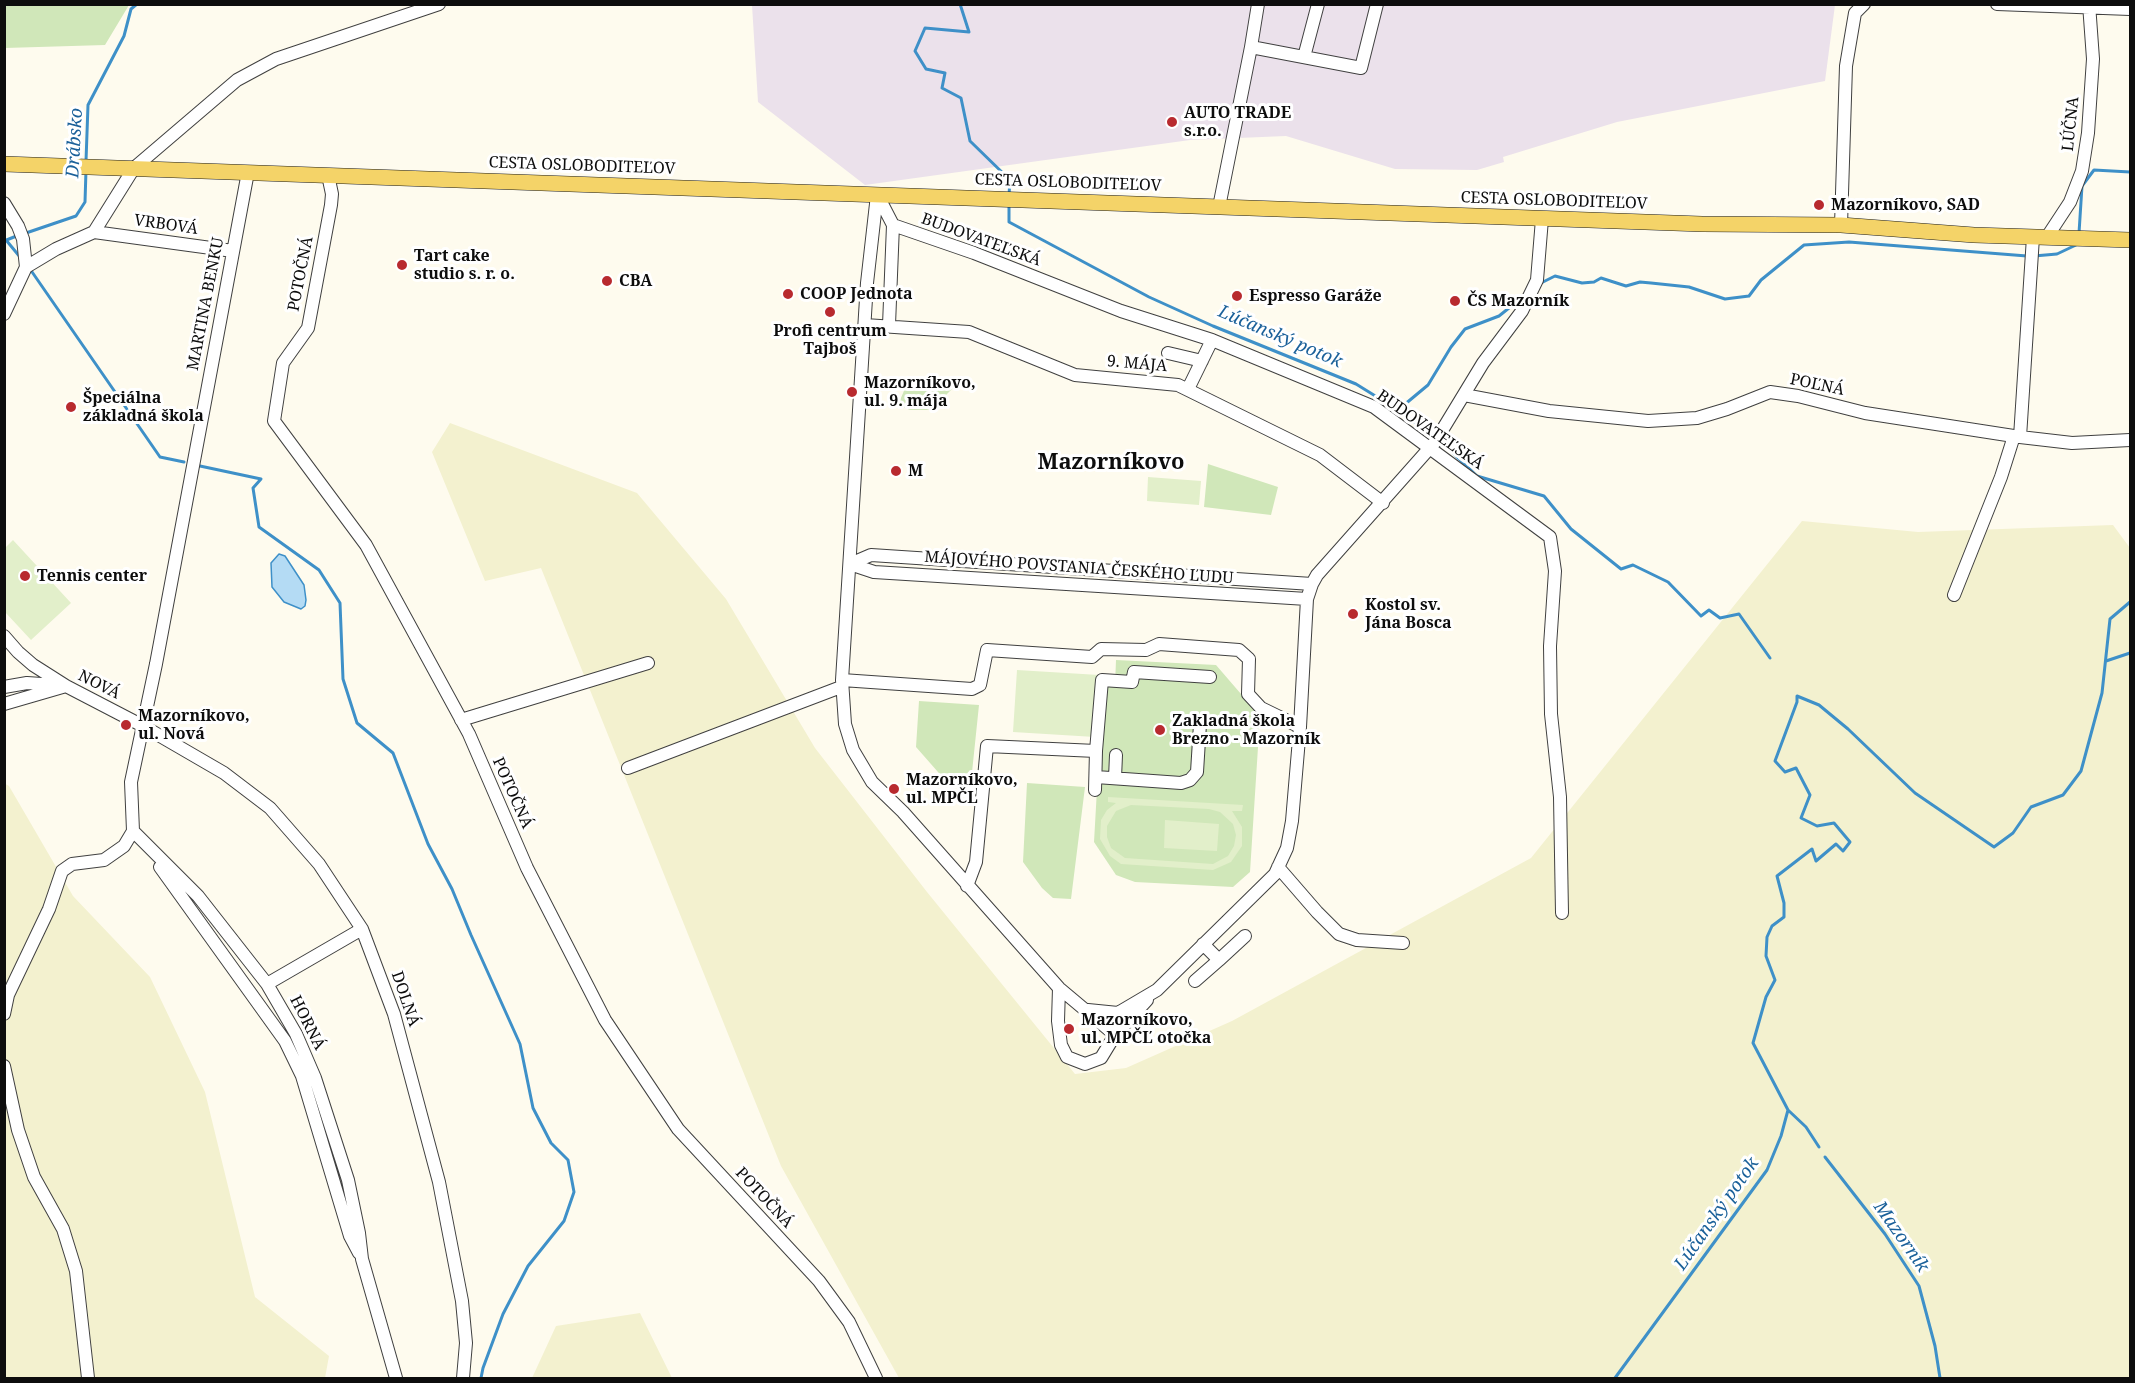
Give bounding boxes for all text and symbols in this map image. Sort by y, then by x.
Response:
street label: LÚČNA [2059,96,2083,152]
place label: AUTO TRADE s.r.o. [1184,103,1291,141]
water label: Drábsko [62,107,88,179]
marker: AUTO TRADE s.r.o. [1165,115,1179,129]
street label: CESTA OSLOBODITEĽOV [488,153,676,179]
street label: CESTA OSLOBODITEĽOV [974,170,1162,196]
street label: CESTA OSLOBODITEĽOV [1460,188,1648,214]
place label: Mazorníkovo, SAD [1831,195,1980,215]
marker: Mazorníkovo, SAD [1812,198,1826,212]
street label: BUDOVATEĽSKÁ [919,209,1043,271]
street label: VRBOVÁ [133,211,199,239]
street label: POTOČNÁ [284,235,318,313]
street label: MARTINA BENKU [184,236,228,372]
place label: Tart cake studio s. r. o. [414,246,515,284]
marker: Tart cake studio s. r. o. [395,258,409,272]
place label: CBA [619,271,652,291]
marker: CBA [600,274,614,288]
place label: COOP Jednota [800,284,913,304]
place label: Espresso Garáže [1249,286,1382,306]
marker: COOP Jednota [781,287,795,301]
marker: Espresso Garáže [1230,289,1244,303]
place label: ČS Mazorník [1467,291,1569,311]
marker: ČS Mazorník [1448,294,1462,308]
water label: Lúčanský potok [1215,301,1345,373]
marker: Profi centrum Tajboš [823,305,837,319]
place label: Profi centrum Tajboš [773,321,887,359]
street label: 9. MÁJA [1106,352,1168,376]
street label: POĽNÁ [1788,370,1846,400]
place label: Mazorníkovo, ul. 9. mája [864,373,976,411]
marker: Mazorníkovo, ul. 9. mája [845,385,859,399]
street label: BUDOVATEĽSKÁ [1373,386,1487,474]
place label: Špeciálna základná škola [83,388,204,426]
marker: Špeciálna základná škola [64,400,78,414]
district label: Mazorníkovo [1037,450,1185,476]
place label: M [908,461,923,481]
marker: M [889,464,903,478]
street label: MÁJOVÉHO POVSTANIA ČESKÉHO ĽUDU [924,548,1234,588]
place label: Tennis center [37,566,147,586]
marker: Tennis center [18,569,32,583]
place label: Kostol sv. Jána Bosca [1365,595,1452,633]
marker: Kostol sv. Jána Bosca [1346,607,1360,621]
street label: NOVÁ [75,666,123,704]
place label: Mazorníkovo, ul. Nová [138,706,250,744]
place label: Zakladná škola Brezno - Mazorník [1172,711,1320,749]
marker: Mazorníkovo, ul. Nová [119,718,133,732]
marker: Zakladná škola Brezno - Mazorník [1153,723,1167,737]
street label: POTOČNÁ [488,754,536,832]
place label: Mazorníkovo, ul. MPČL [906,770,1018,808]
marker: Mazorníkovo, ul. MPČL [887,782,901,796]
street label: DOLNÁ [387,969,423,1029]
street label: HORNÁ [285,993,329,1053]
place label: Mazorníkovo, ul. MPČĽ otočka [1081,1010,1211,1048]
marker: Mazorníkovo, ul. MPČĽ otočka [1062,1022,1076,1036]
water label: Lúčanský potok [1670,1153,1764,1275]
street label: POTOČNÁ [731,1164,797,1232]
water label: Mazorník [1869,1197,1933,1277]

